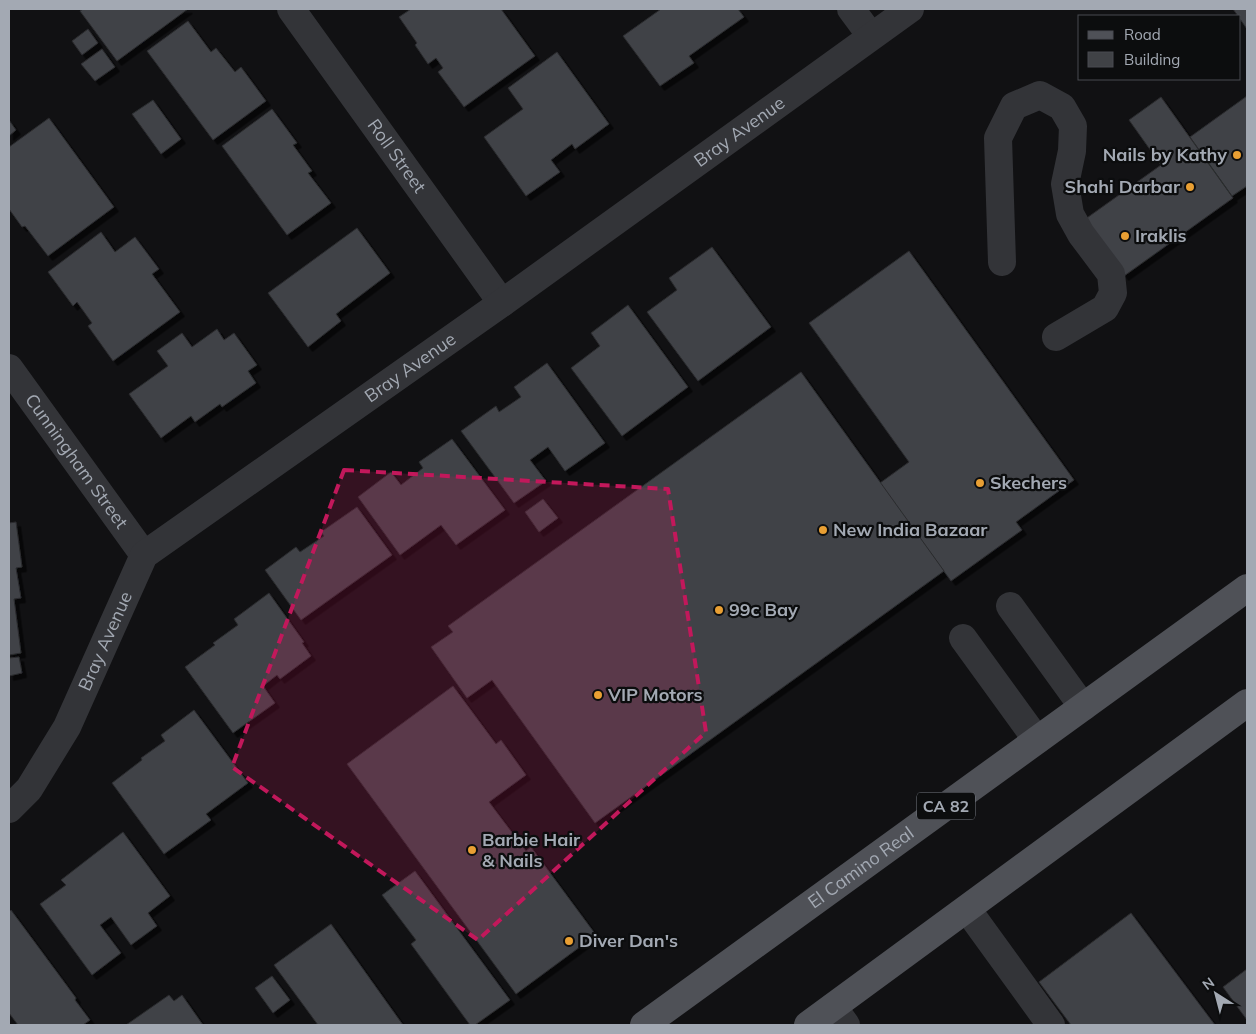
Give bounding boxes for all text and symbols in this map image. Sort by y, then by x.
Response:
legend [1078,15,1241,80]
text: Road [1124,25,1161,44]
text: Building [1124,50,1180,69]
street label: Bray Avenue [689,91,789,172]
street label: Roll Street [363,114,431,197]
place label: Nails by Kathy [1103,143,1227,166]
marker: Nails by Kathy [1231,149,1243,161]
place label: Shahi Darbar [1065,175,1181,198]
marker: Shahi Darbar [1184,181,1196,193]
place label: Iraklis [1135,224,1187,247]
marker: Iraklis [1119,230,1131,242]
street label: Bray Avenue [360,327,460,407]
street label: Cunningham Street [20,389,133,533]
place label: Skechers [990,471,1067,494]
marker: Skechers [974,477,986,489]
place label: New India Bazaar [833,518,988,541]
marker: New India Bazaar [817,524,829,536]
street label: Bray Avenue [73,588,137,694]
place label: 99c Bay [729,598,798,621]
marker: 99c Bay [713,604,725,616]
place label: VIP Motors [607,683,703,706]
marker: VIP Motors [592,689,604,701]
road number: CA 82 [917,792,975,819]
street label: El Camino Real [803,821,918,913]
place label: Barbie Hair & Nails [482,828,581,872]
marker: Barbie Hair & Nails [466,844,478,856]
place label: Diver Dan's [579,929,678,952]
marker: Diver Dan's [563,935,575,947]
north arrow [1191,969,1241,1019]
text: N [1199,973,1218,994]

